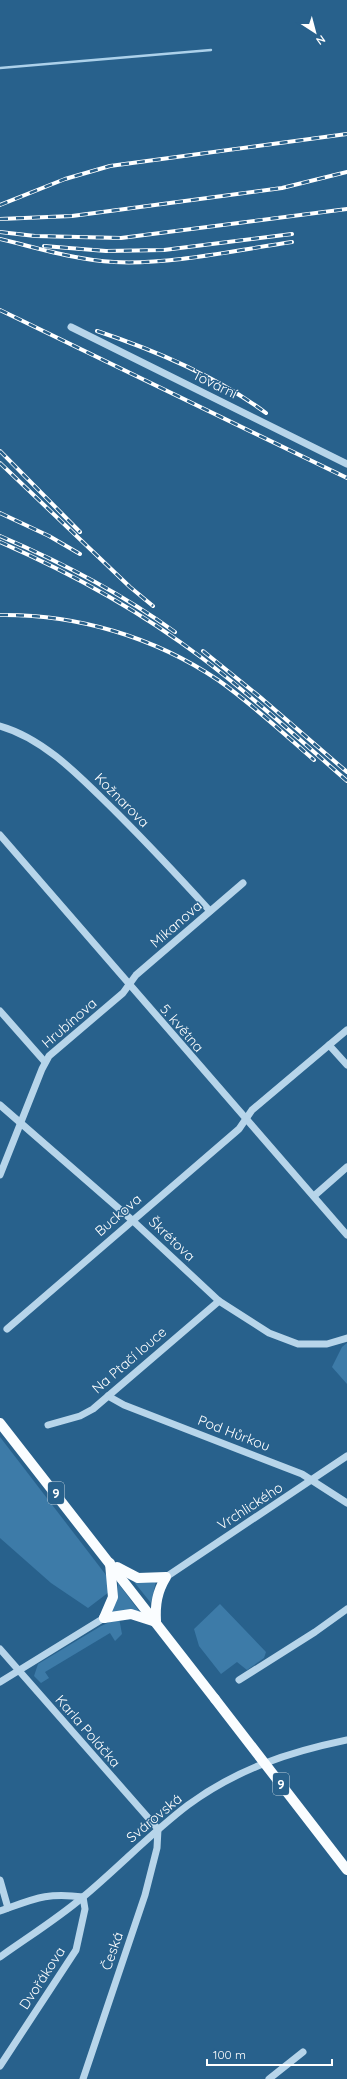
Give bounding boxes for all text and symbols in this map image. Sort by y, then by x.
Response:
north arrow [295,12,335,52]
text: N [313,32,328,48]
street label: Tovární [190,365,240,403]
street label: Kožnarova [91,769,153,831]
street label: Mikanova [146,897,206,951]
street label: Hrubínova [38,994,100,1052]
street label: 5. května [156,1000,208,1056]
street label: Buckova [91,1190,145,1240]
street label: Škrétova [145,1213,199,1265]
street label: Na Ptačí louce [88,1323,170,1397]
street label: Pod Hůrkou [195,1411,273,1455]
street label: Vrchlického [214,1478,286,1534]
road number: 9 [48,1482,64,1504]
street label: Karla Poláčka [52,1691,124,1771]
road number: 9 [273,1773,289,1795]
street label: Svárovská [123,1790,185,1846]
street label: Česká [97,1929,127,1973]
street label: Dvořákova [15,1943,69,2013]
scale bar [207,2041,332,2067]
text: 100 m [213,2047,246,2062]

